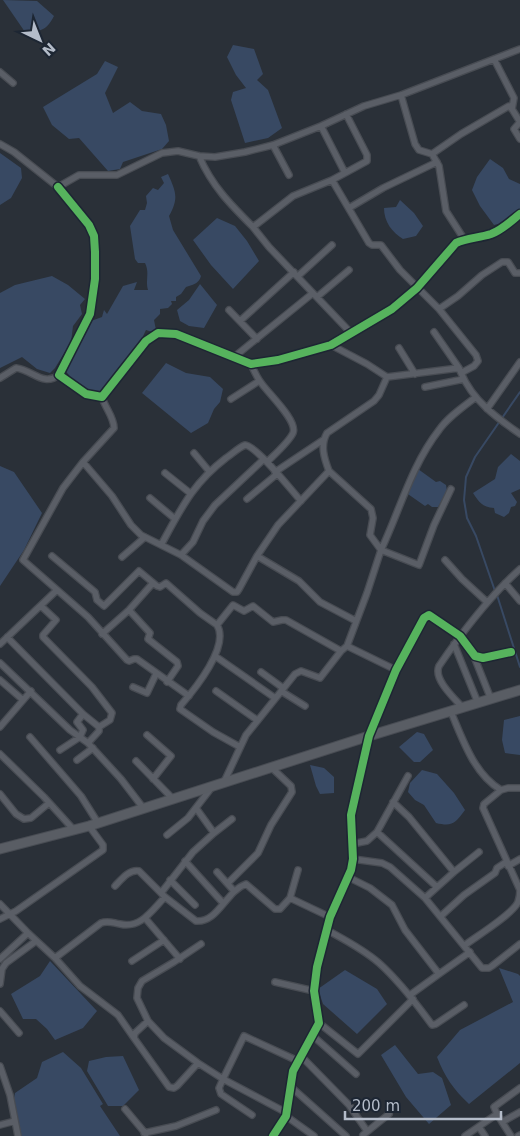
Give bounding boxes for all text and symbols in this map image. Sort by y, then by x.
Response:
north arrow [15,15,65,65]
text: N [39,40,59,59]
scale bar [345,1088,501,1120]
text: 200 m [352,1097,400,1115]

